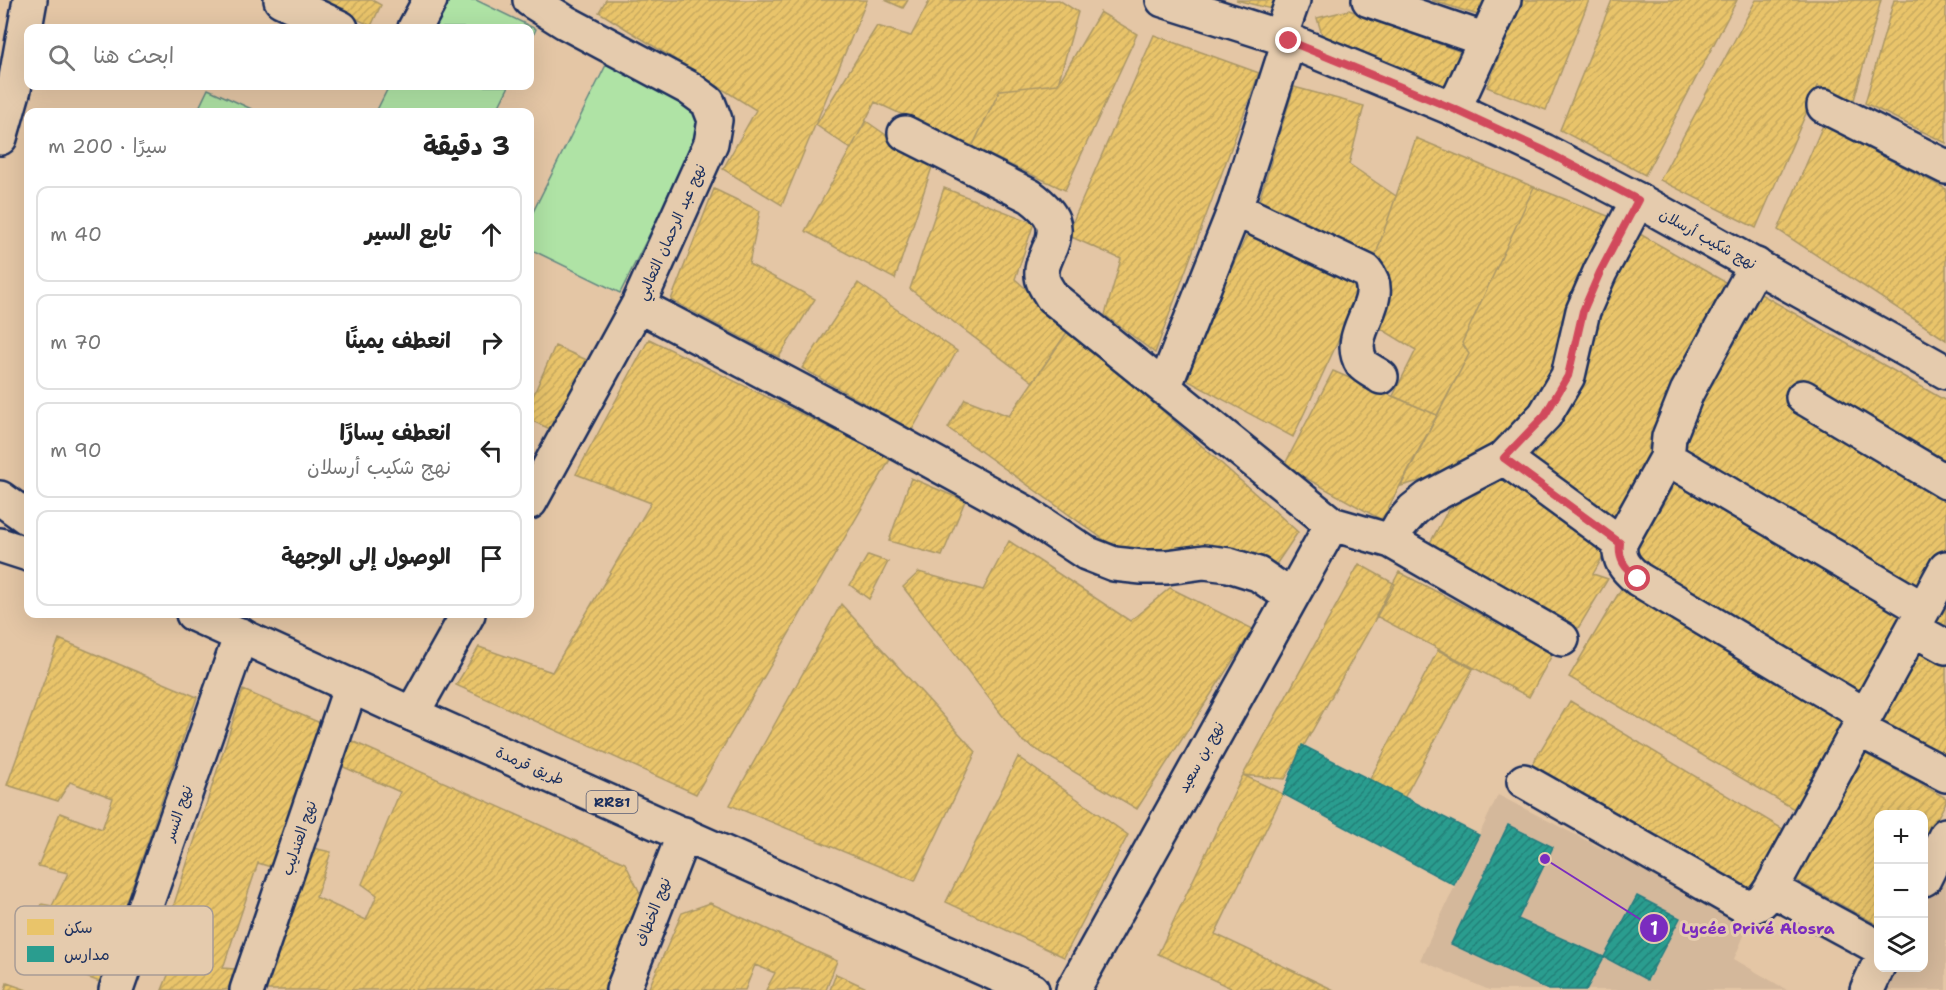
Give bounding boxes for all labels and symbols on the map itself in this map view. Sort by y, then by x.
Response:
route end [1275,27,1301,53]
street label: نهج عبد الرحمان الثعالبي [632,161,713,305]
street label: نهج شكيب أرسلان [1656,204,1760,274]
route start [1624,565,1650,591]
street label: نهج بن سعيد [1173,718,1229,796]
street label: طريق قرمدة [493,742,567,790]
street label: نهج النسر [158,782,197,845]
road number: RR81 [586,791,638,813]
street label: نهج العندليب [277,798,321,878]
street label: نهج الخطاف [631,874,675,950]
legend [15,906,213,975]
callout: Lycée Privé Alosra [1639,911,1847,945]
text: سكن [64,917,93,938]
text: 1 [1650,917,1658,941]
text: Lycée Privé Alosra [1681,918,1835,939]
text: مدارس [64,944,110,965]

